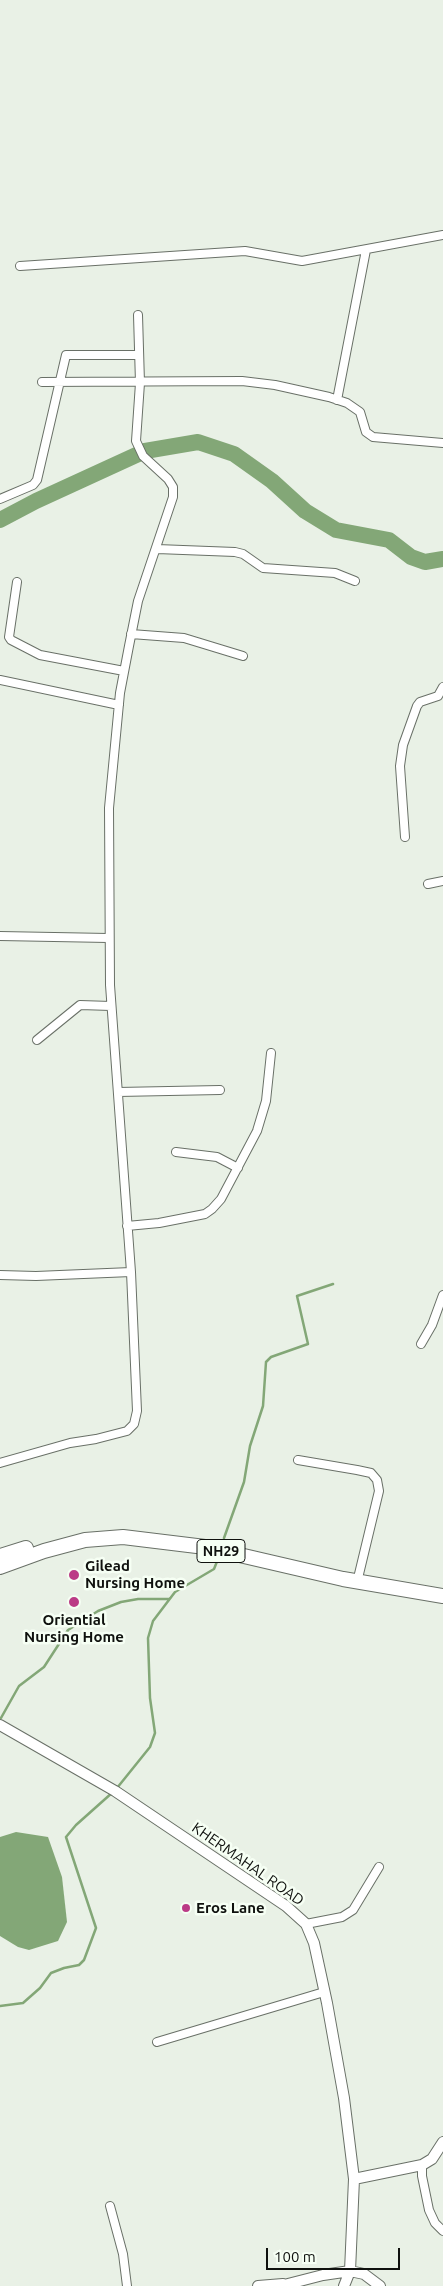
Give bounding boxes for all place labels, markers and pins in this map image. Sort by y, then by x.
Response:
place label: Gilead Nursing Home [85,1557,185,1592]
marker: Gilead Nursing Home [67,1568,81,1582]
marker: Oriential Nursing Home [67,1595,81,1609]
place label: Oriential Nursing Home [24,1611,124,1646]
place label: Eros Lane [196,1899,265,1917]
marker: Eros Lane [180,1902,192,1914]

